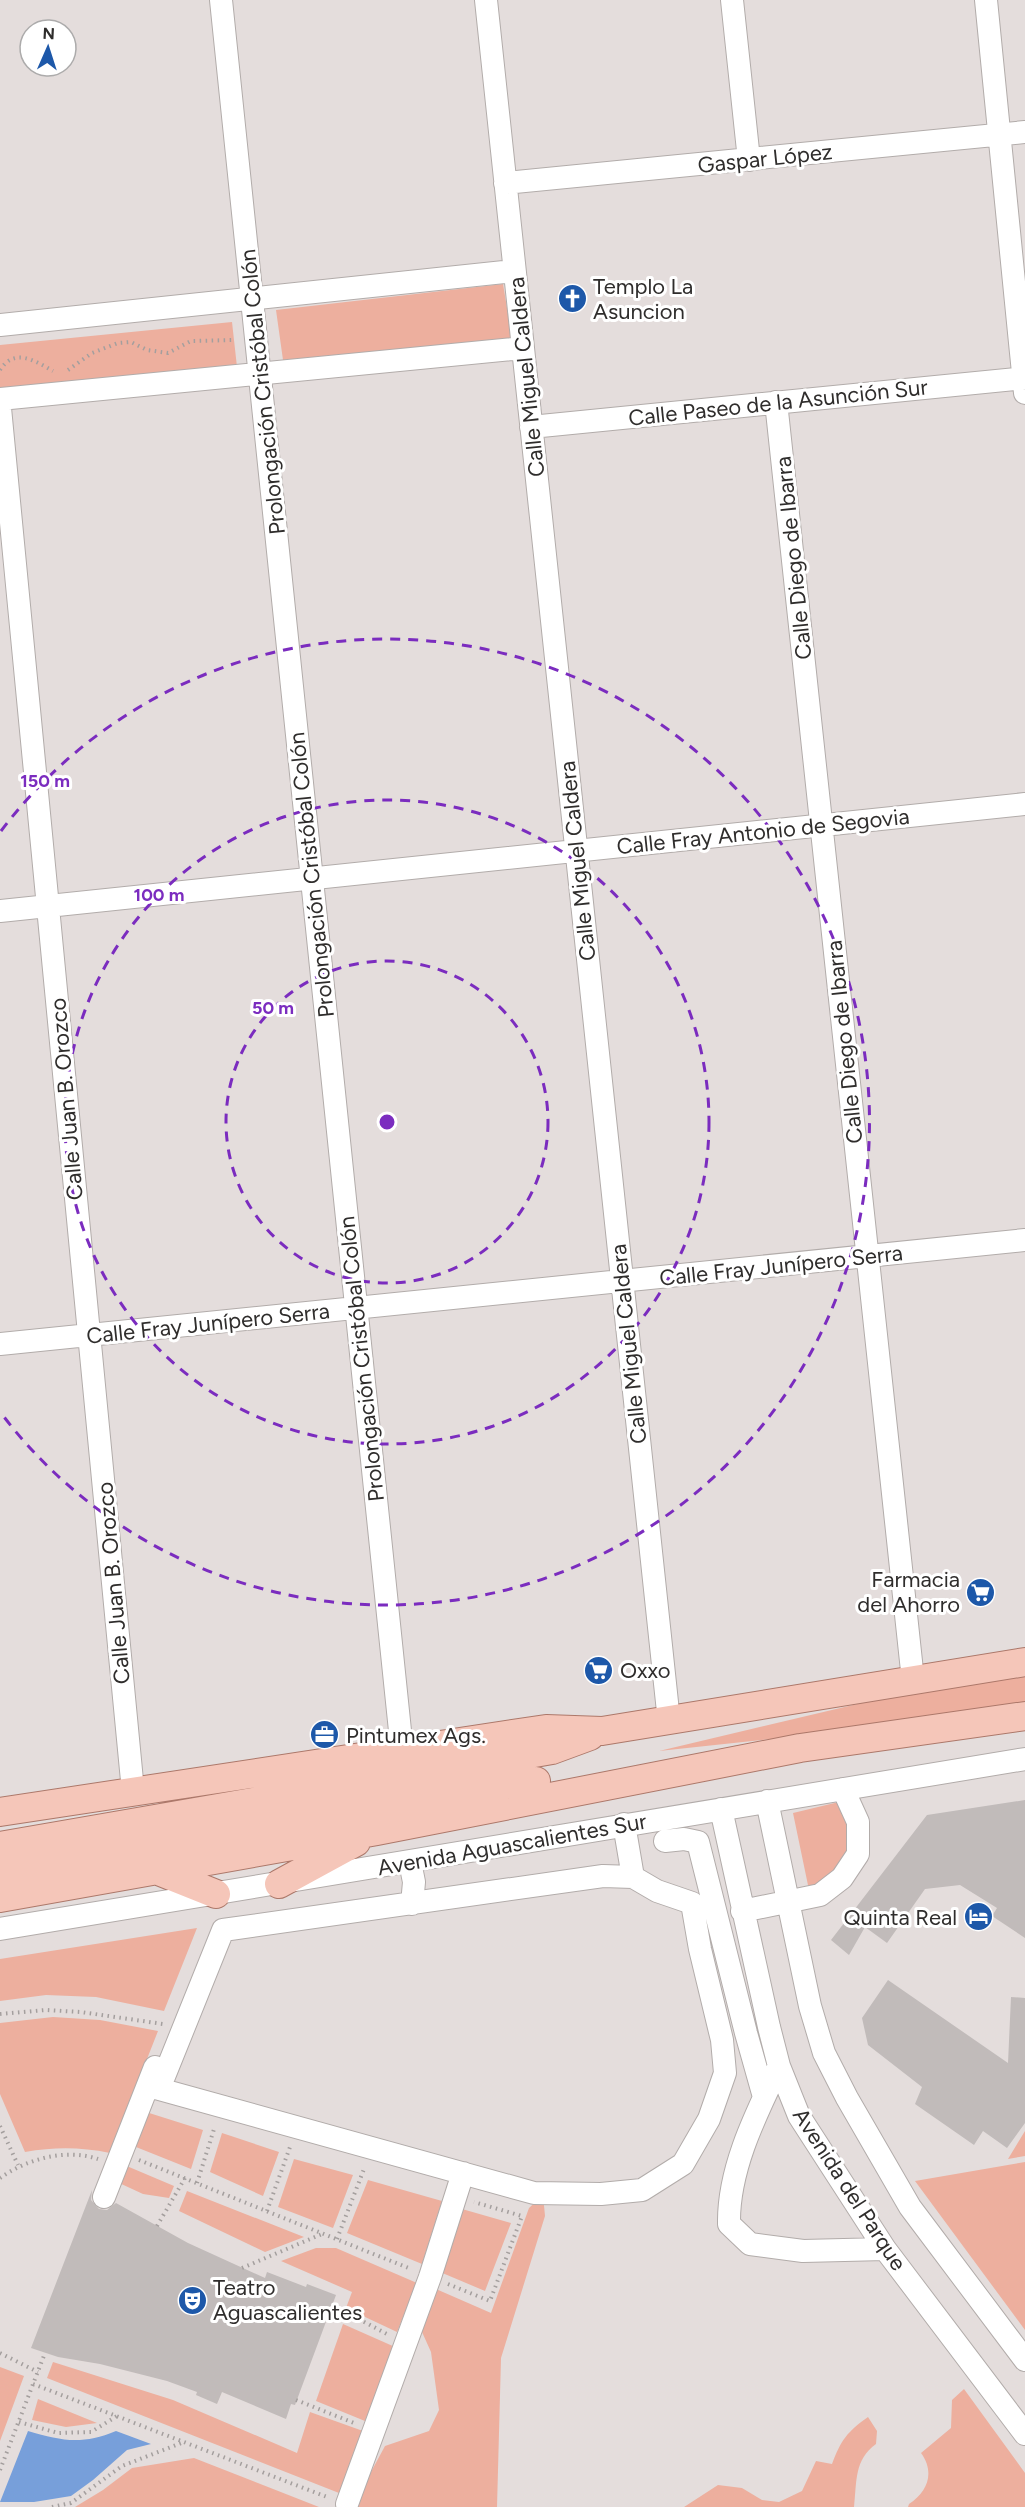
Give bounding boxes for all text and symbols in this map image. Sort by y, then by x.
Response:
north arrow [18,18,78,78]
text: N [42,24,55,43]
street label: Gaspar López [696,138,834,179]
street label: Prolongación Cristóbal Colón [234,248,291,536]
place label: Templo La Asuncion [593,273,693,325]
street label: Calle Miguel Caldera [503,276,550,478]
church icon: Templo La Asuncion [556,283,588,315]
street label: Calle Paseo de la Asunción Sur [627,373,930,432]
street label: Calle Diego de Ibarra [769,455,818,661]
street label: Prolongación Cristóbal Colón [283,731,340,1019]
street label: Calle Miguel Caldera [554,760,601,962]
text: 150 m [20,770,70,792]
street label: Calle Fray Antonio de Segovia [615,803,911,860]
text: 100 m [134,884,184,906]
street label: Calle Diego de Ibarra [820,939,869,1145]
street label: Calle Juan B. Orozco [44,997,89,1201]
text: 50 m [252,997,294,1019]
centre of rings [377,1112,397,1132]
street label: Prolongación Cristóbal Colón [333,1215,390,1503]
street label: Calle Fray Junípero Serra [658,1239,904,1292]
street label: Calle Miguel Caldera [605,1243,652,1445]
street label: Calle Fray Junípero Serra [85,1297,331,1350]
street label: Calle Juan B. Orozco [91,1481,136,1685]
place label: Farmacia del Ahorro [857,1566,960,1618]
supermarket icon: Farmacia del Ahorro [965,1576,997,1608]
supermarket icon: Oxxo [583,1654,615,1686]
place label: Oxxo [620,1657,671,1684]
office icon: Pintumex Ags. [309,1719,341,1751]
place label: Pintumex Ags. [346,1722,486,1749]
street label: Avenida Aguascalientes Sur [375,1807,649,1881]
hotel icon: Quinta Real [962,1901,994,1933]
place label: Quinta Real [843,1904,957,1931]
street label: Avenida del Parque [787,2103,912,2276]
place label: Teatro Aguascalientes [213,2274,362,2326]
theatre icon: Teatro Aguascalientes [176,2284,208,2316]

